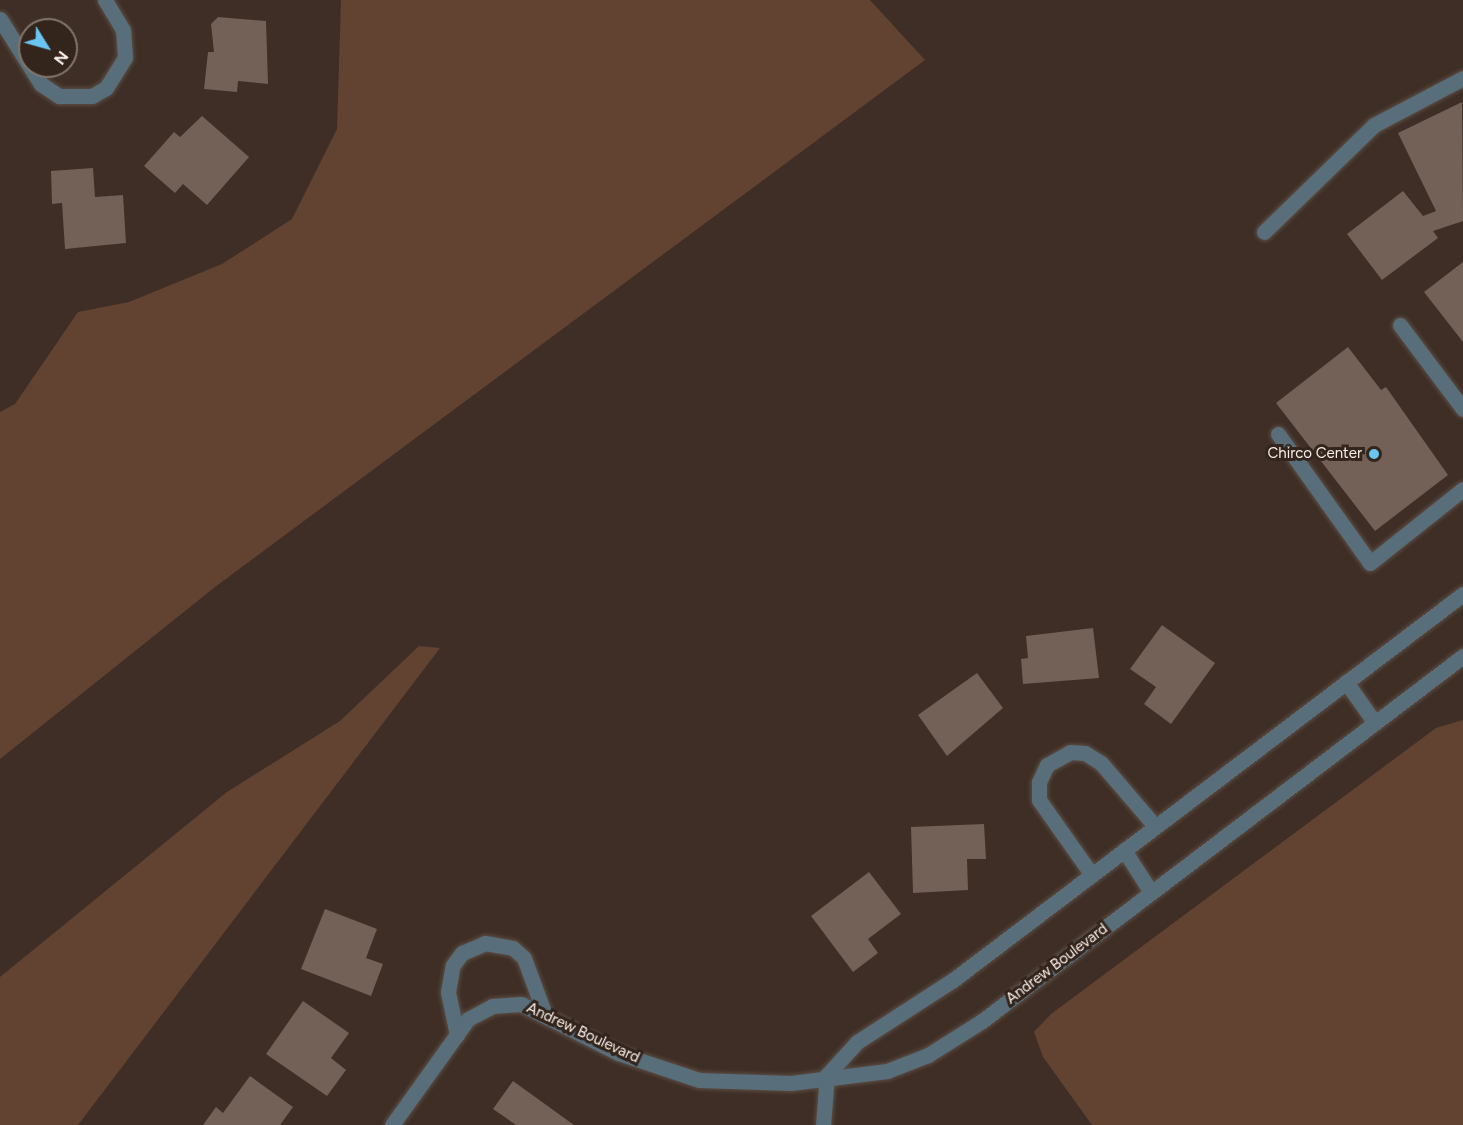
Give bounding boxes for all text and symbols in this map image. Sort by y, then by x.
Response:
north arrow [18,18,78,78]
text: N [50,47,72,69]
place label: Chirco Center [1267,445,1362,463]
marker: Chirco Center [1367,447,1381,461]
street label: Andrew Boulevard [1003,920,1111,1008]
street label: Andrew Boulevard [524,999,642,1067]

